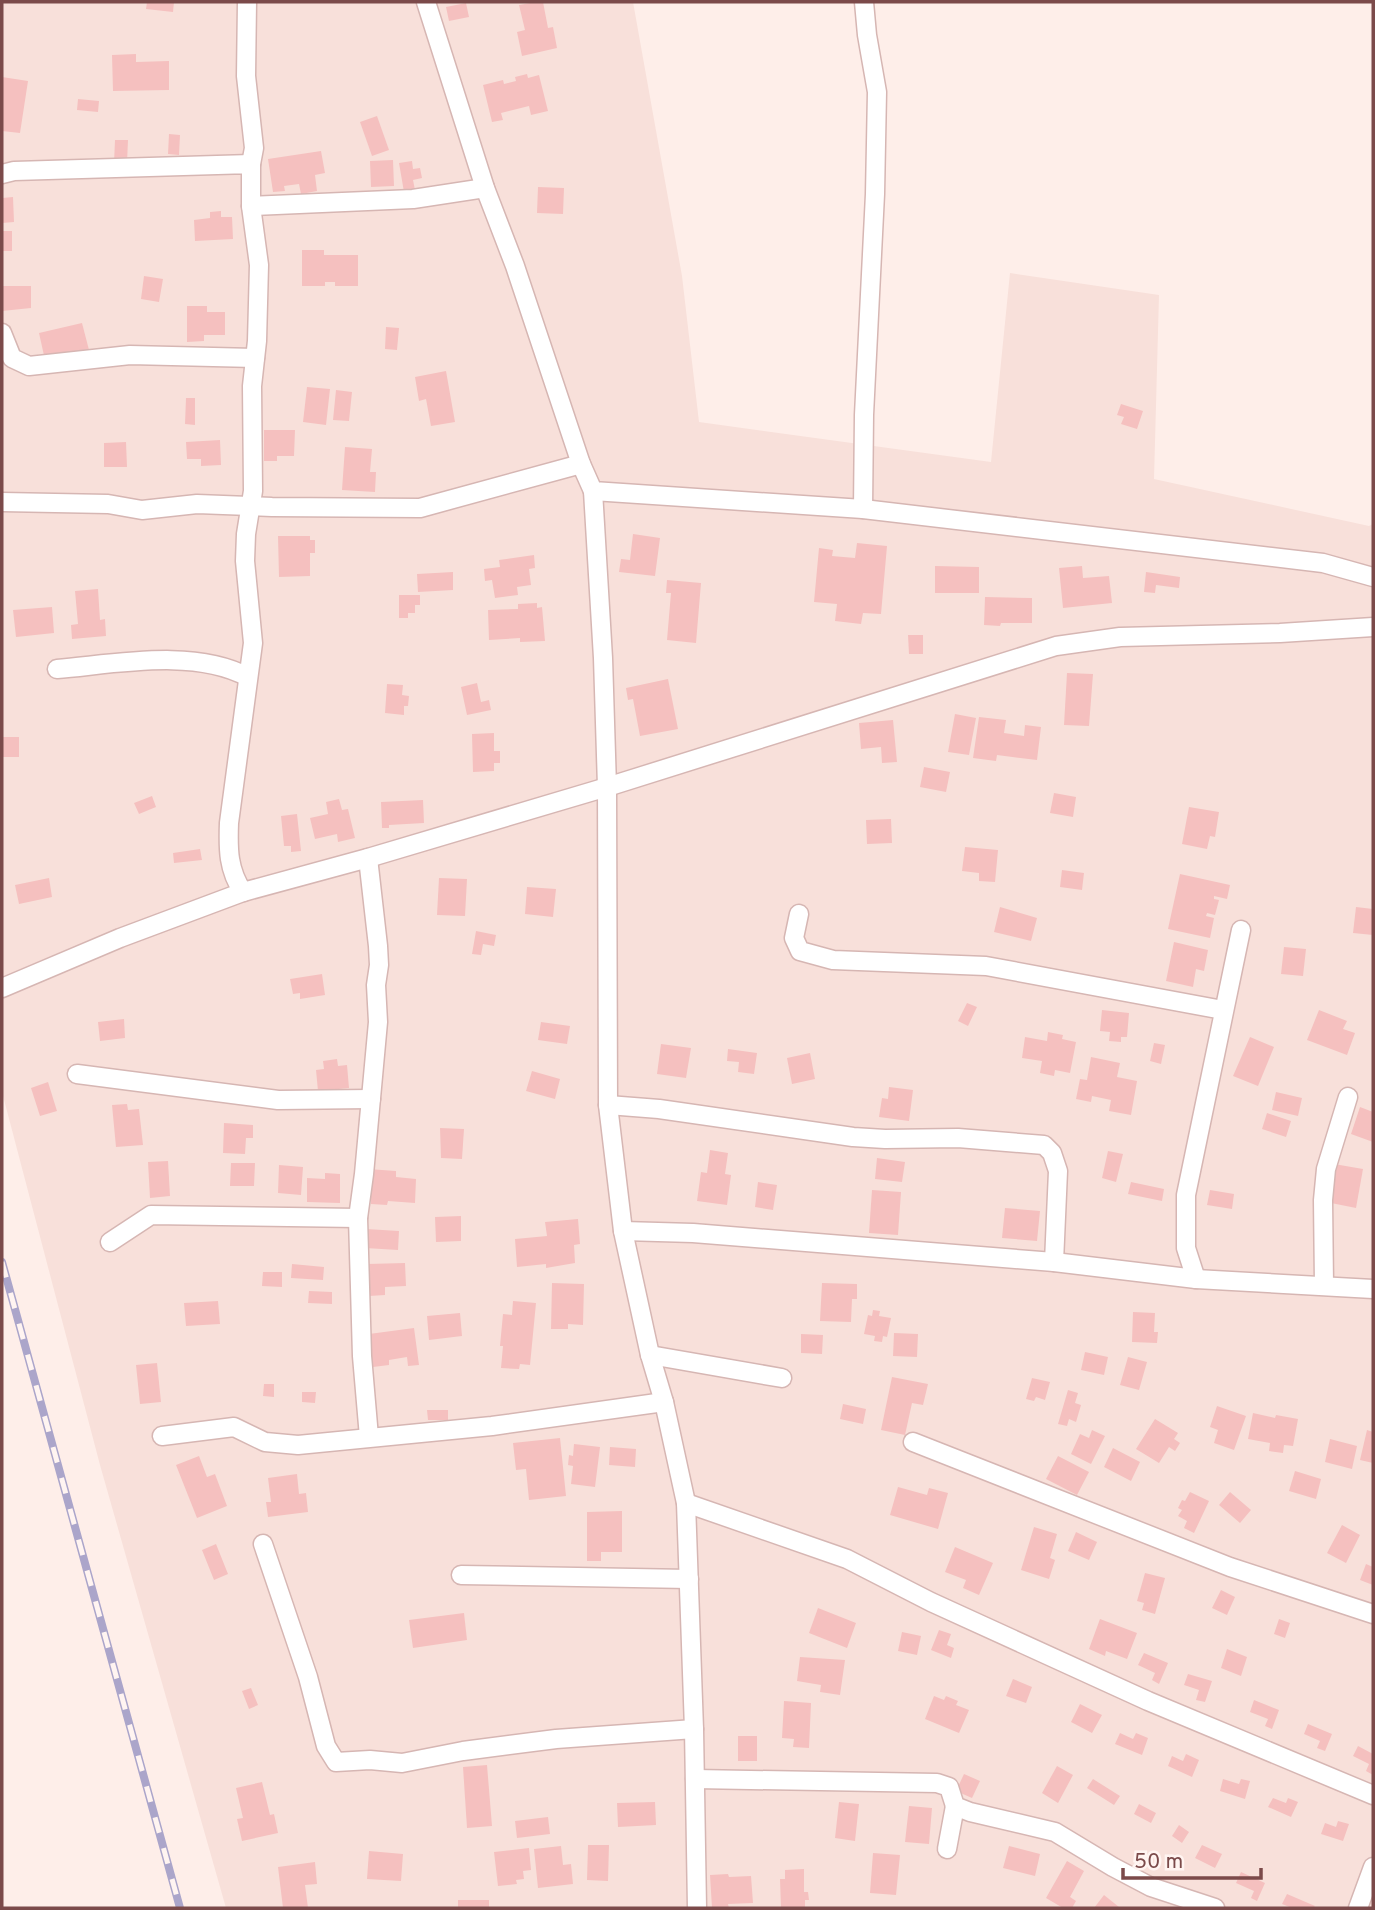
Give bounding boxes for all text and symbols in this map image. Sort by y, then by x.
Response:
scale bar [1123,1836,1261,1880]
text: 50 m [1134,1849,1183,1876]

